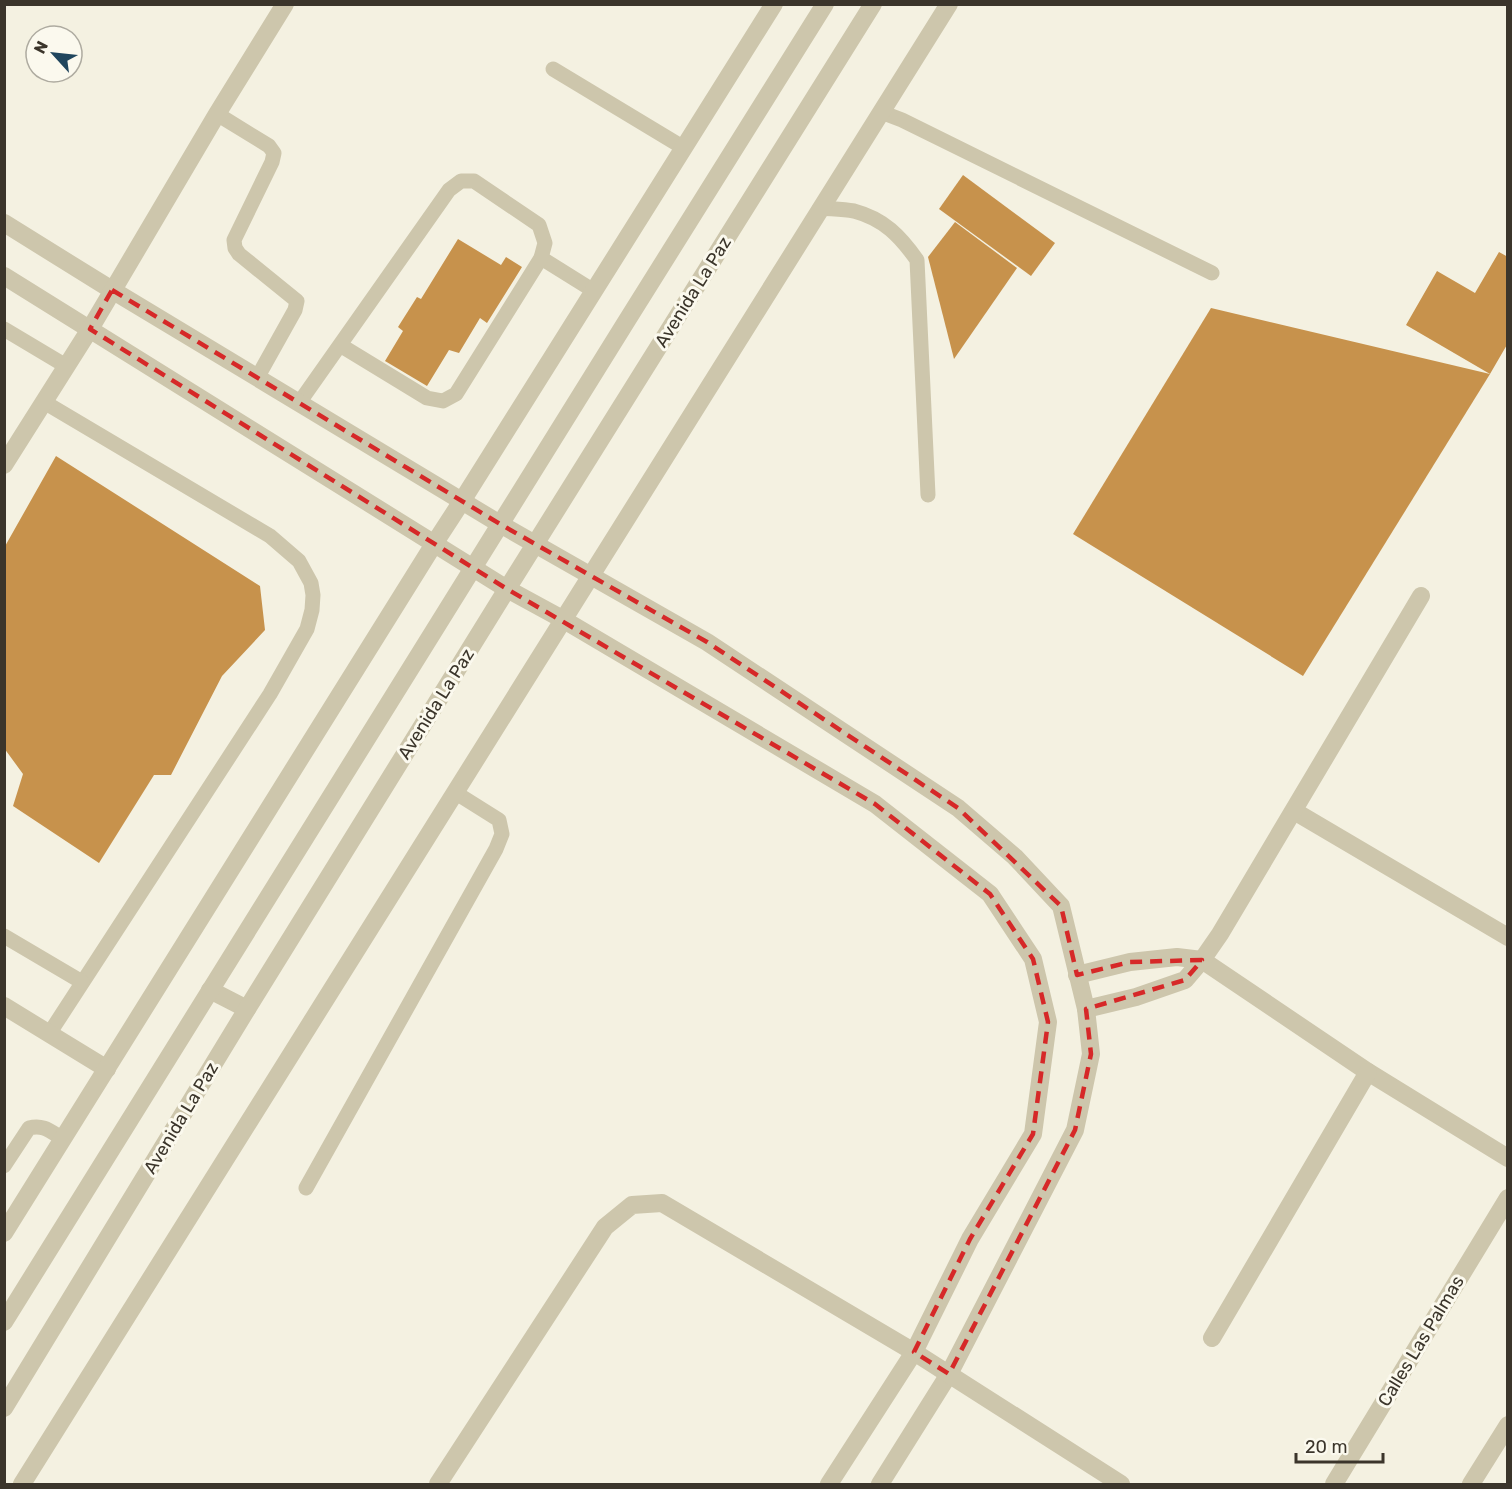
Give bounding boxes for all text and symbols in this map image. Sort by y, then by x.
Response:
north arrow [24,24,84,84]
text: N [30,38,52,57]
street label: Avenida La Paz [650,233,736,351]
street label: Avenida La Paz [393,645,479,763]
street label: Avenida La Paz [139,1058,223,1178]
street label: Calles Las Palmas [1373,1272,1469,1410]
scale bar [1296,1426,1383,1464]
text: 20 m [1305,1436,1347,1458]

